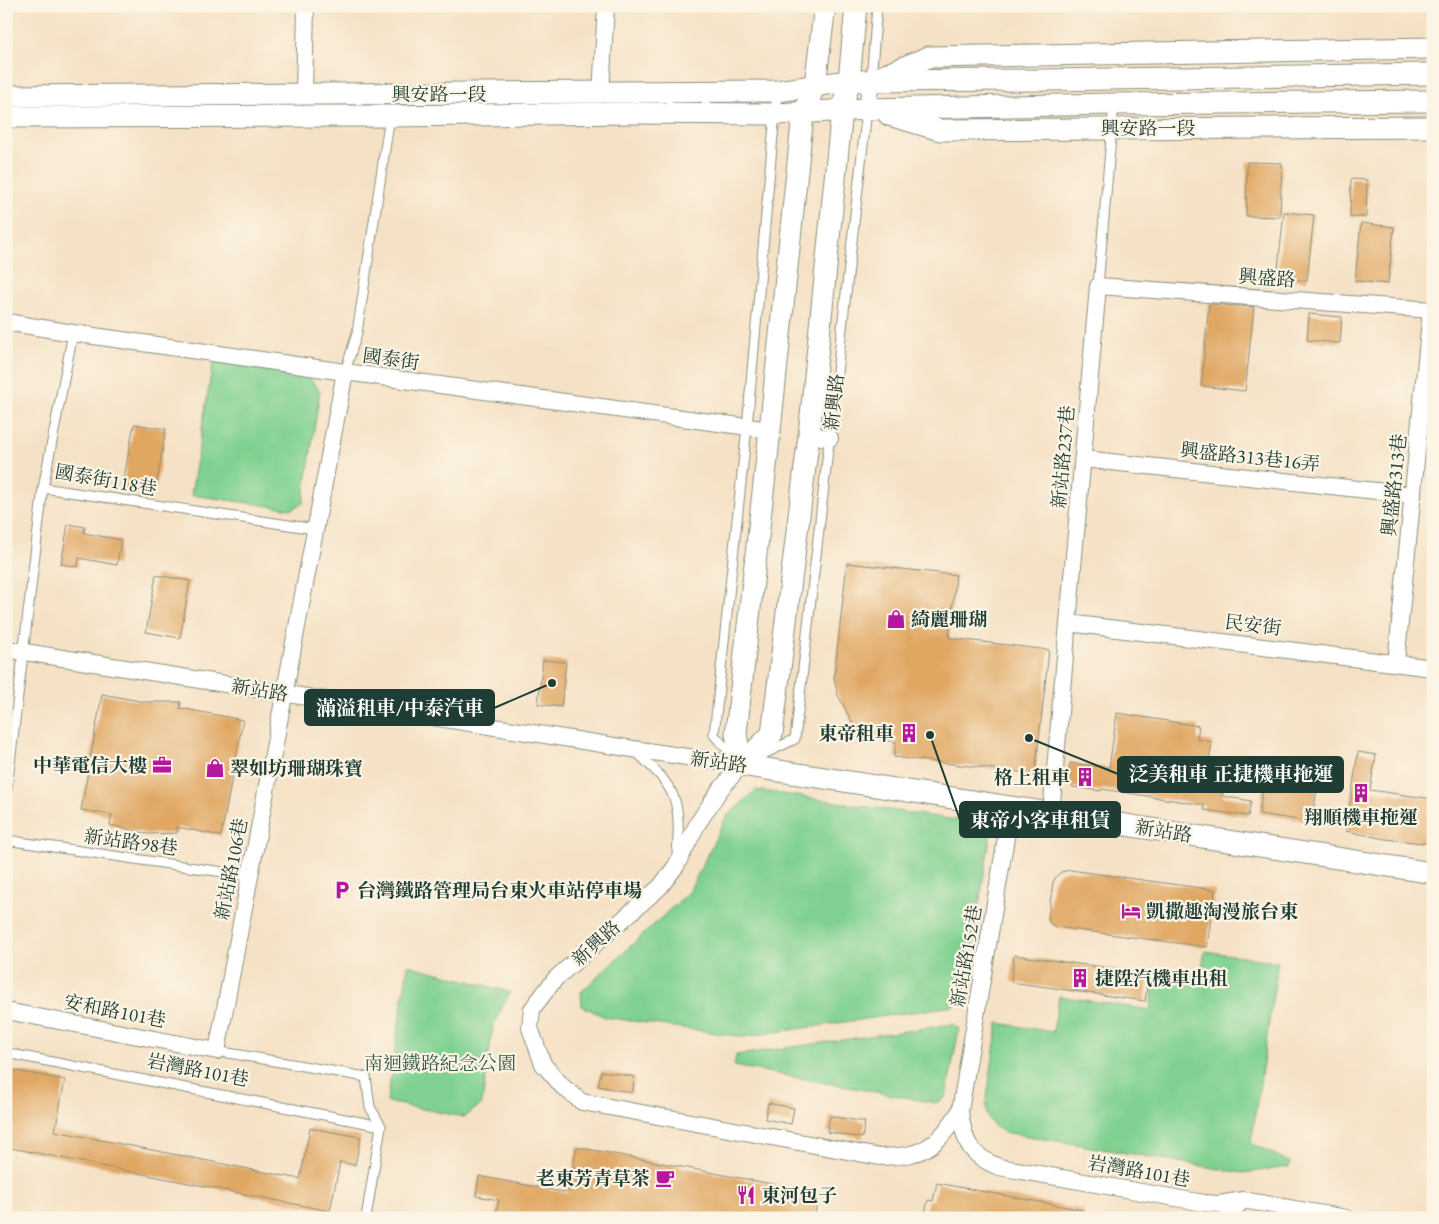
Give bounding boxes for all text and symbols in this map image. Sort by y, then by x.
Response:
street label: 興安路一段 [391,82,487,107]
street label: 興安路一段 [1100,116,1196,141]
street label: 興盛路 [1238,264,1296,292]
street label: 國泰街 [361,343,421,375]
street label: 新興路 [819,372,849,432]
street label: 新站路237巷 [1046,404,1080,510]
street label: 興盛路313巷 [1376,432,1412,538]
street label: 興盛路313巷16弄 [1179,437,1321,477]
street label: 國泰街118巷 [53,459,159,501]
place label: 綺麗珊瑚 [911,607,987,632]
shop icon: 綺麗珊瑚 [885,608,907,630]
street label: 民安街 [1223,609,1283,641]
street label: 新站路 [230,673,290,707]
callout: 滿溢租車/中泰汽車 [305,690,494,725]
text: 滿溢租車/中泰汽車 [316,695,484,721]
place label: 東帝租車 [818,721,894,746]
building icon: 東帝租車 [898,722,920,744]
street label: 新站路 [689,746,749,778]
place label: 中華電信大樓 [33,753,147,778]
office icon: 中華電信大樓 [151,754,173,776]
place label: 翠如坊珊瑚珠寶 [230,756,363,781]
shop icon: 翠如坊珊瑚珠寶 [204,757,226,779]
callout: 泛美租車 正捷機車拖運 [1118,757,1343,792]
text: 泛美租車 正捷機車拖運 [1129,761,1333,787]
place label: 格上租車 [994,765,1070,790]
building icon: 格上租車 [1074,766,1096,788]
building icon: 翔順機車拖運 [1350,782,1372,804]
callout: 東帝小客車租賃 [960,802,1120,837]
place label: 翔順機車拖運 [1304,805,1418,830]
text: 東帝小客車租賃 [970,807,1110,833]
street label: 新站路 [1134,814,1194,848]
street label: 新站路106巷 [209,816,253,922]
street label: 新站路98巷 [83,823,179,861]
place label: 台灣鐵路管理局台東火車站停車場 [357,878,642,903]
parking icon: 台灣鐵路管理局台東火車站停車場 [331,879,353,901]
place label: 凱撒趣淘漫旅台東 [1146,899,1298,924]
hotel icon: 凱撒趣淘漫旅台東 [1120,900,1142,922]
street label: 新站路152巷 [945,903,987,1009]
street label: 新興路 [566,915,626,971]
place label: 捷陞汽機車出租 [1095,966,1228,991]
building icon: 捷陞汽機車出租 [1069,967,1091,989]
street label: 安和路101巷 [62,989,168,1033]
street label: 岩灣路101巷 [145,1048,251,1092]
park label: 南迴鐵路紀念公園 [364,1051,516,1076]
street label: 岩灣路101巷 [1086,1150,1192,1192]
place label: 老東芳青草茶 [536,1166,650,1191]
cafe icon: 老東芳青草茶 [654,1167,676,1189]
place label: 東河包子 [761,1183,837,1208]
restaurant icon: 東河包子 [735,1184,757,1206]

